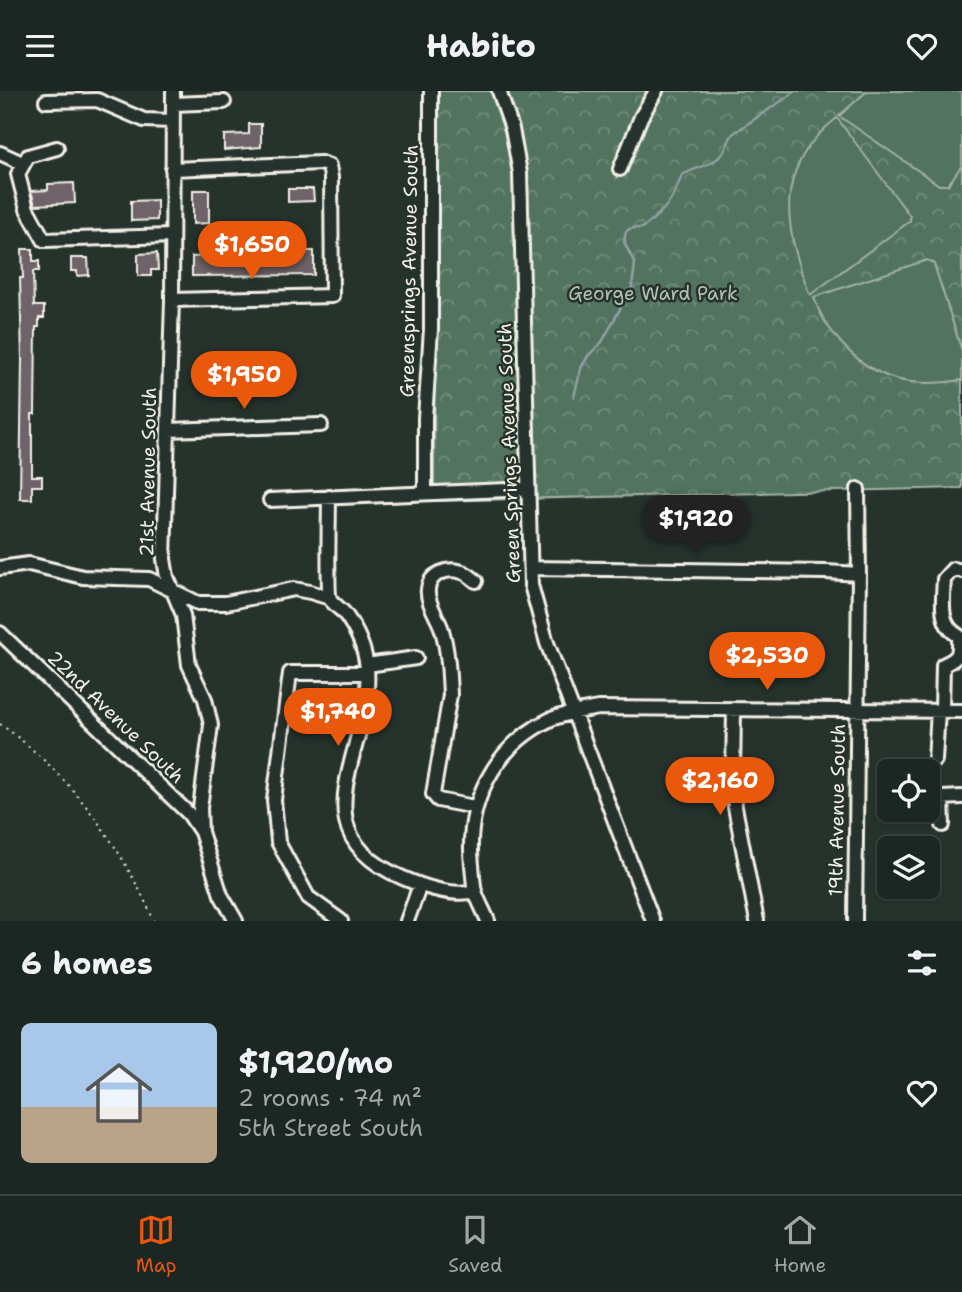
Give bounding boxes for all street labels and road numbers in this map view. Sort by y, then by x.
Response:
street label: Greensprings Avenue South [394,144,424,398]
street label: Green Springs Avenue South [492,322,526,584]
street label: 21st Avenue South [134,387,162,557]
street label: 22nd Avenue South [42,645,190,789]
street label: 19th Avenue South [823,723,851,897]

